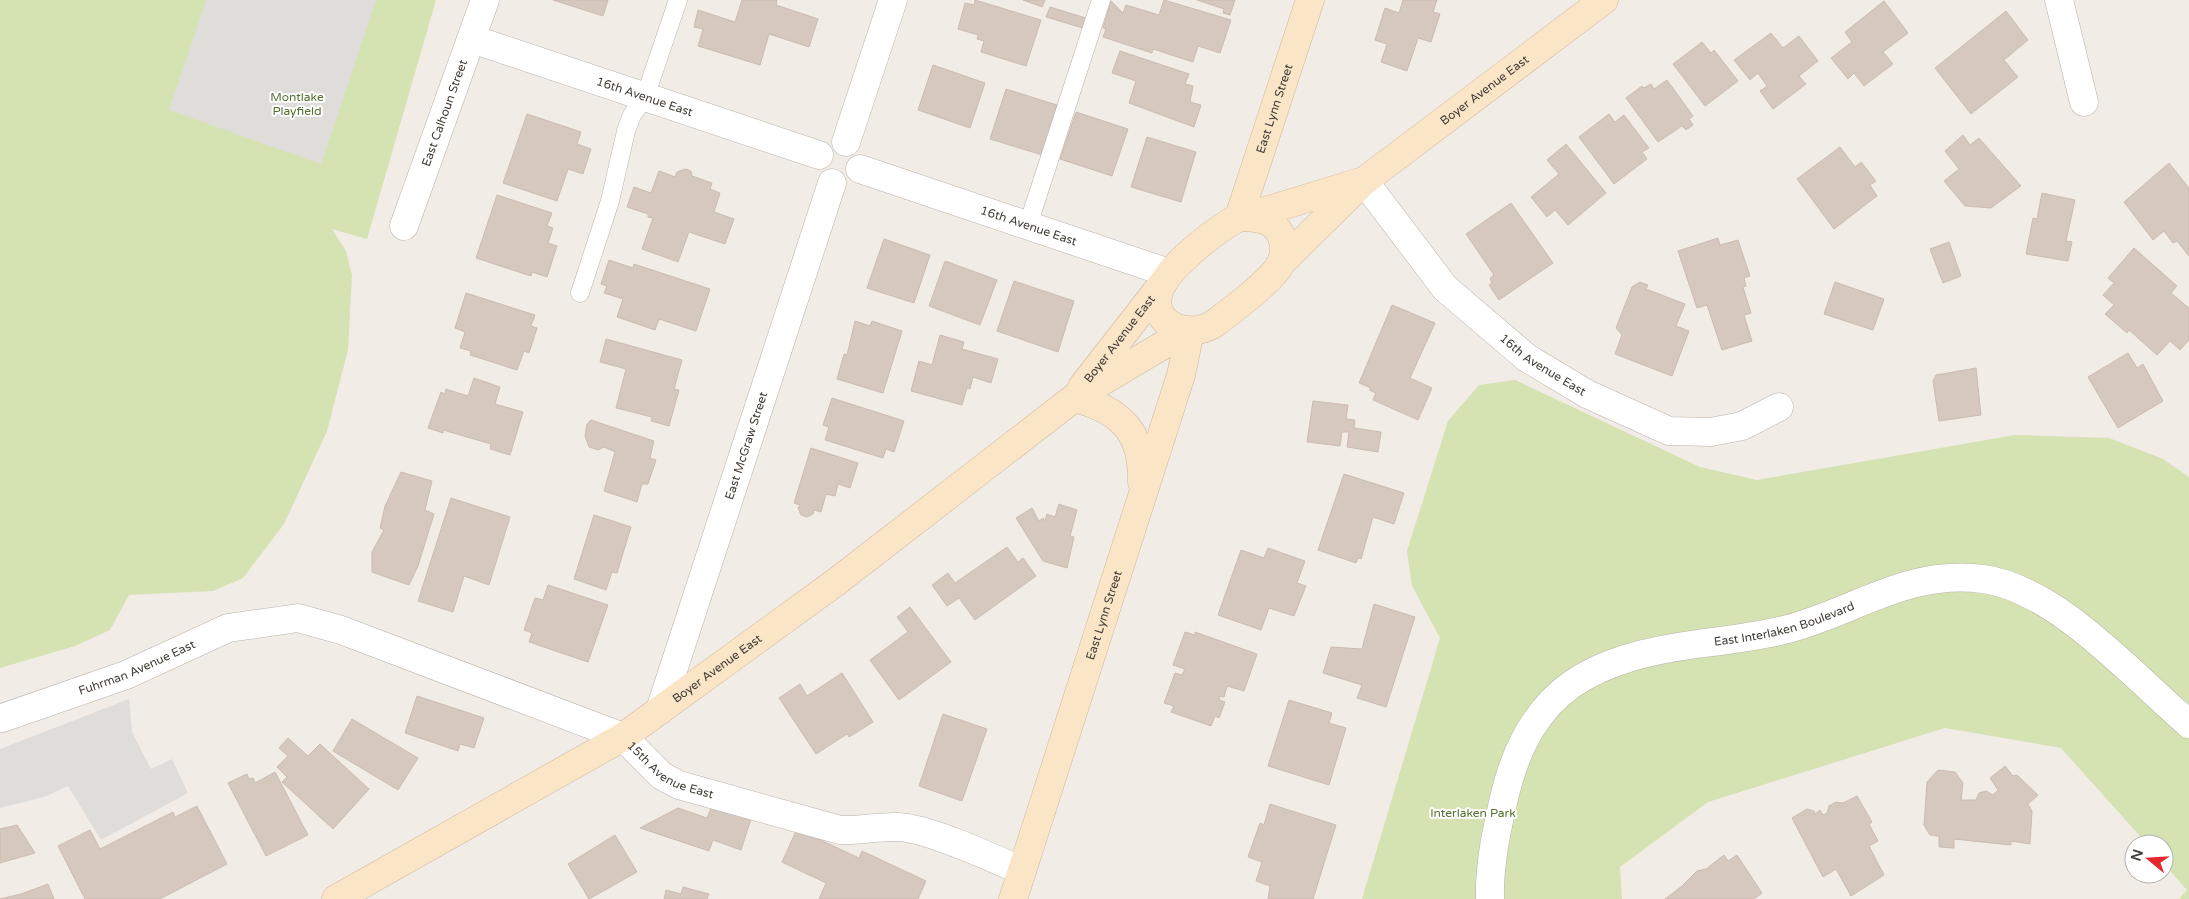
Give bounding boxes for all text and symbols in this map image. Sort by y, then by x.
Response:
street label: Boyer Avenue East [1438,52,1532,128]
street label: East Calhoun Street [419,57,470,168]
street label: East Lynn Street [1253,62,1296,155]
street label: 16th Avenue East [595,74,695,119]
park label: Montlake Playfield [270,90,324,118]
street label: 16th Avenue East [979,203,1079,249]
street label: Boyer Avenue East [1081,292,1158,385]
street label: 16th Avenue East [1497,331,1589,399]
street label: East McGraw Street [722,390,771,502]
street label: East Lynn Street [1083,568,1125,662]
street label: East Interlaken Boulevard [1713,599,1856,649]
street label: Boyer Avenue East [670,631,765,706]
street label: Fuhrman Avenue East [77,637,198,698]
street label: 15th Avenue East [624,738,715,801]
park label: Interlaken Park [1430,806,1516,820]
north arrow [2124,834,2174,884]
text: N [2127,847,2147,863]

